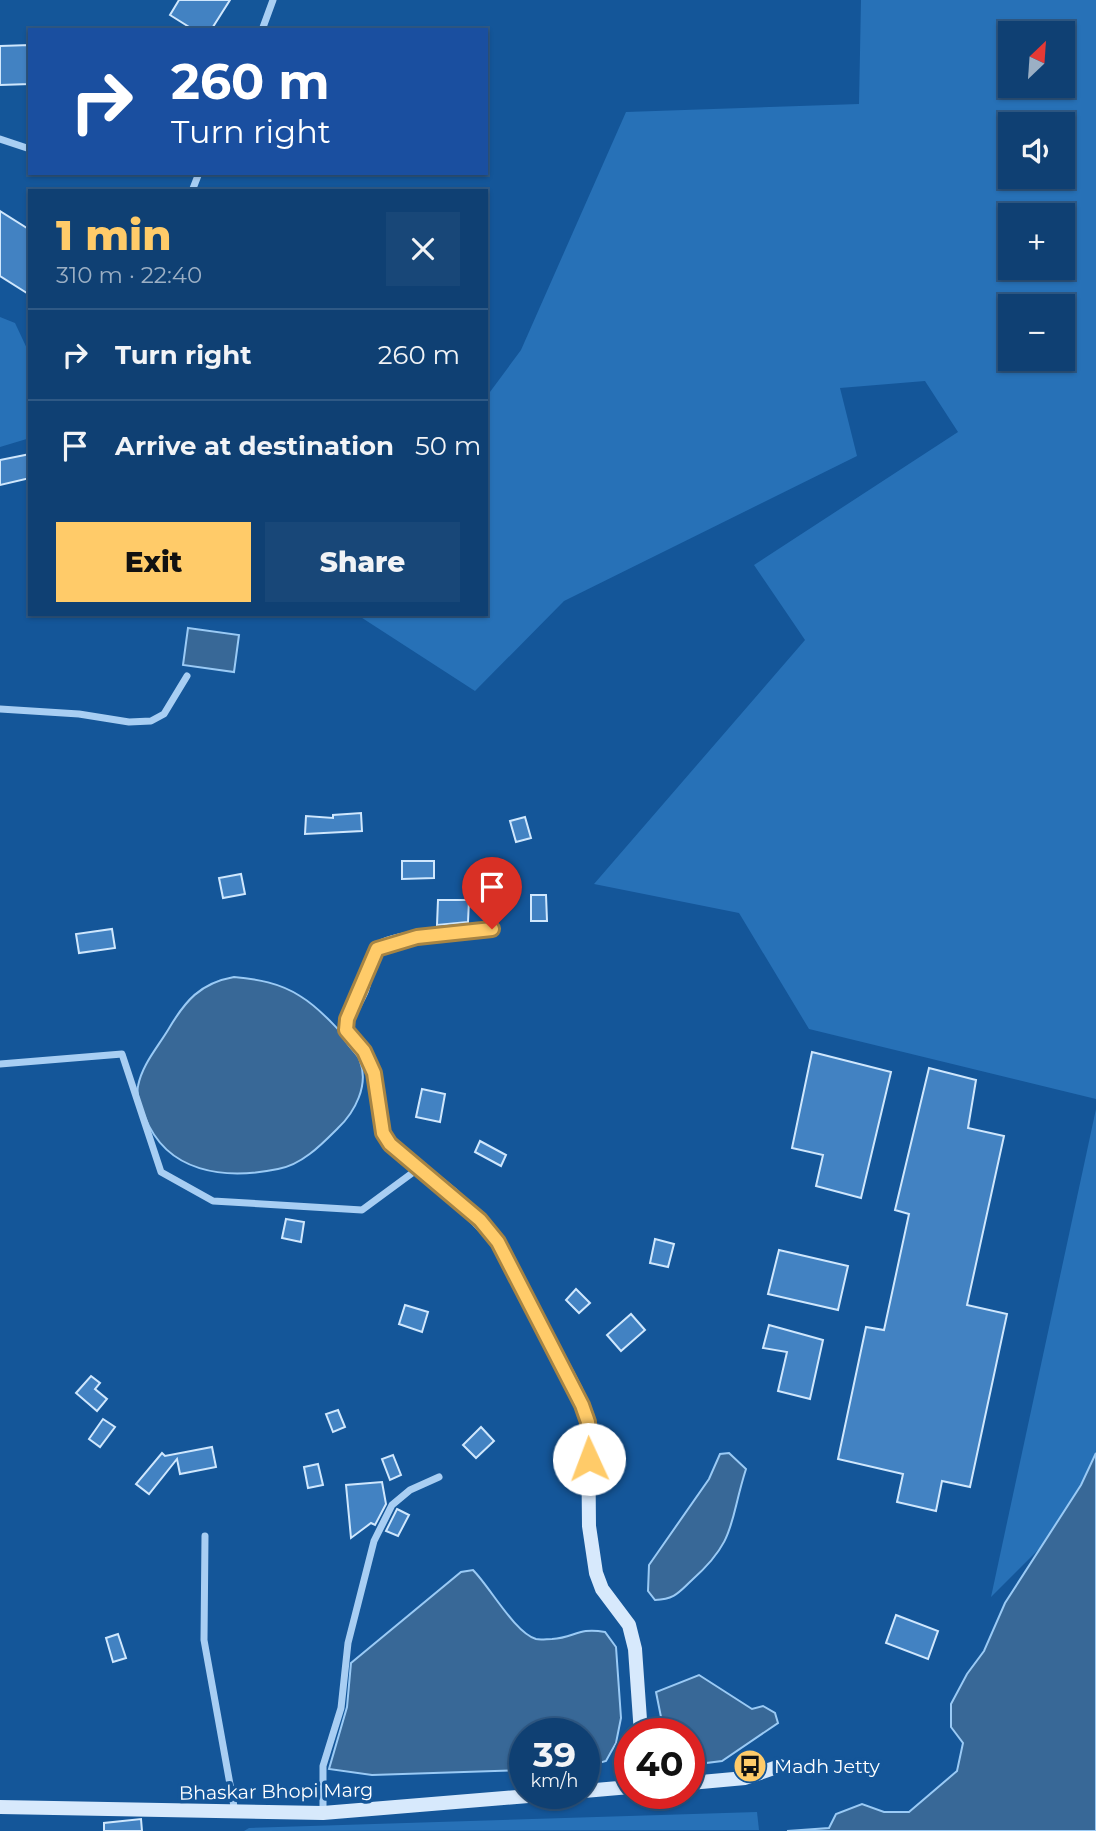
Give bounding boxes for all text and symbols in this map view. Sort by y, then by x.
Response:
north arrow [998,21,1074,98]
map controls [998,21,1075,371]
text: 260 m [171,52,330,111]
icon: right [56,56,147,147]
text: Turn right [171,112,331,151]
button: sound [998,112,1075,189]
button: + [998,203,1075,280]
text: 1 min [56,209,172,261]
button: close [386,212,460,286]
text: 310 m · 22:40 [56,261,202,289]
button: − [998,294,1075,371]
icon: right [56,336,94,374]
text: Turn right [115,339,251,371]
text: 260 m [378,339,460,371]
icon: arrive [56,427,94,465]
text: Arrive at destination [115,430,394,462]
text: 50 m [415,430,481,462]
button: Exit [56,522,251,602]
button: Share [265,522,460,602]
pin [462,857,522,929]
icon: arrive [473,868,511,906]
position arrow [552,1422,626,1496]
speed limit sign: 40 [614,1718,705,1809]
text: 39 [533,1733,576,1776]
bus stop icon: Madh Jetty [731,1747,769,1785]
place label: Madh Jetty [774,1755,881,1778]
text: km/h [530,1770,579,1792]
street label: Bhaskar Bhopi Marg [179,1778,373,1805]

